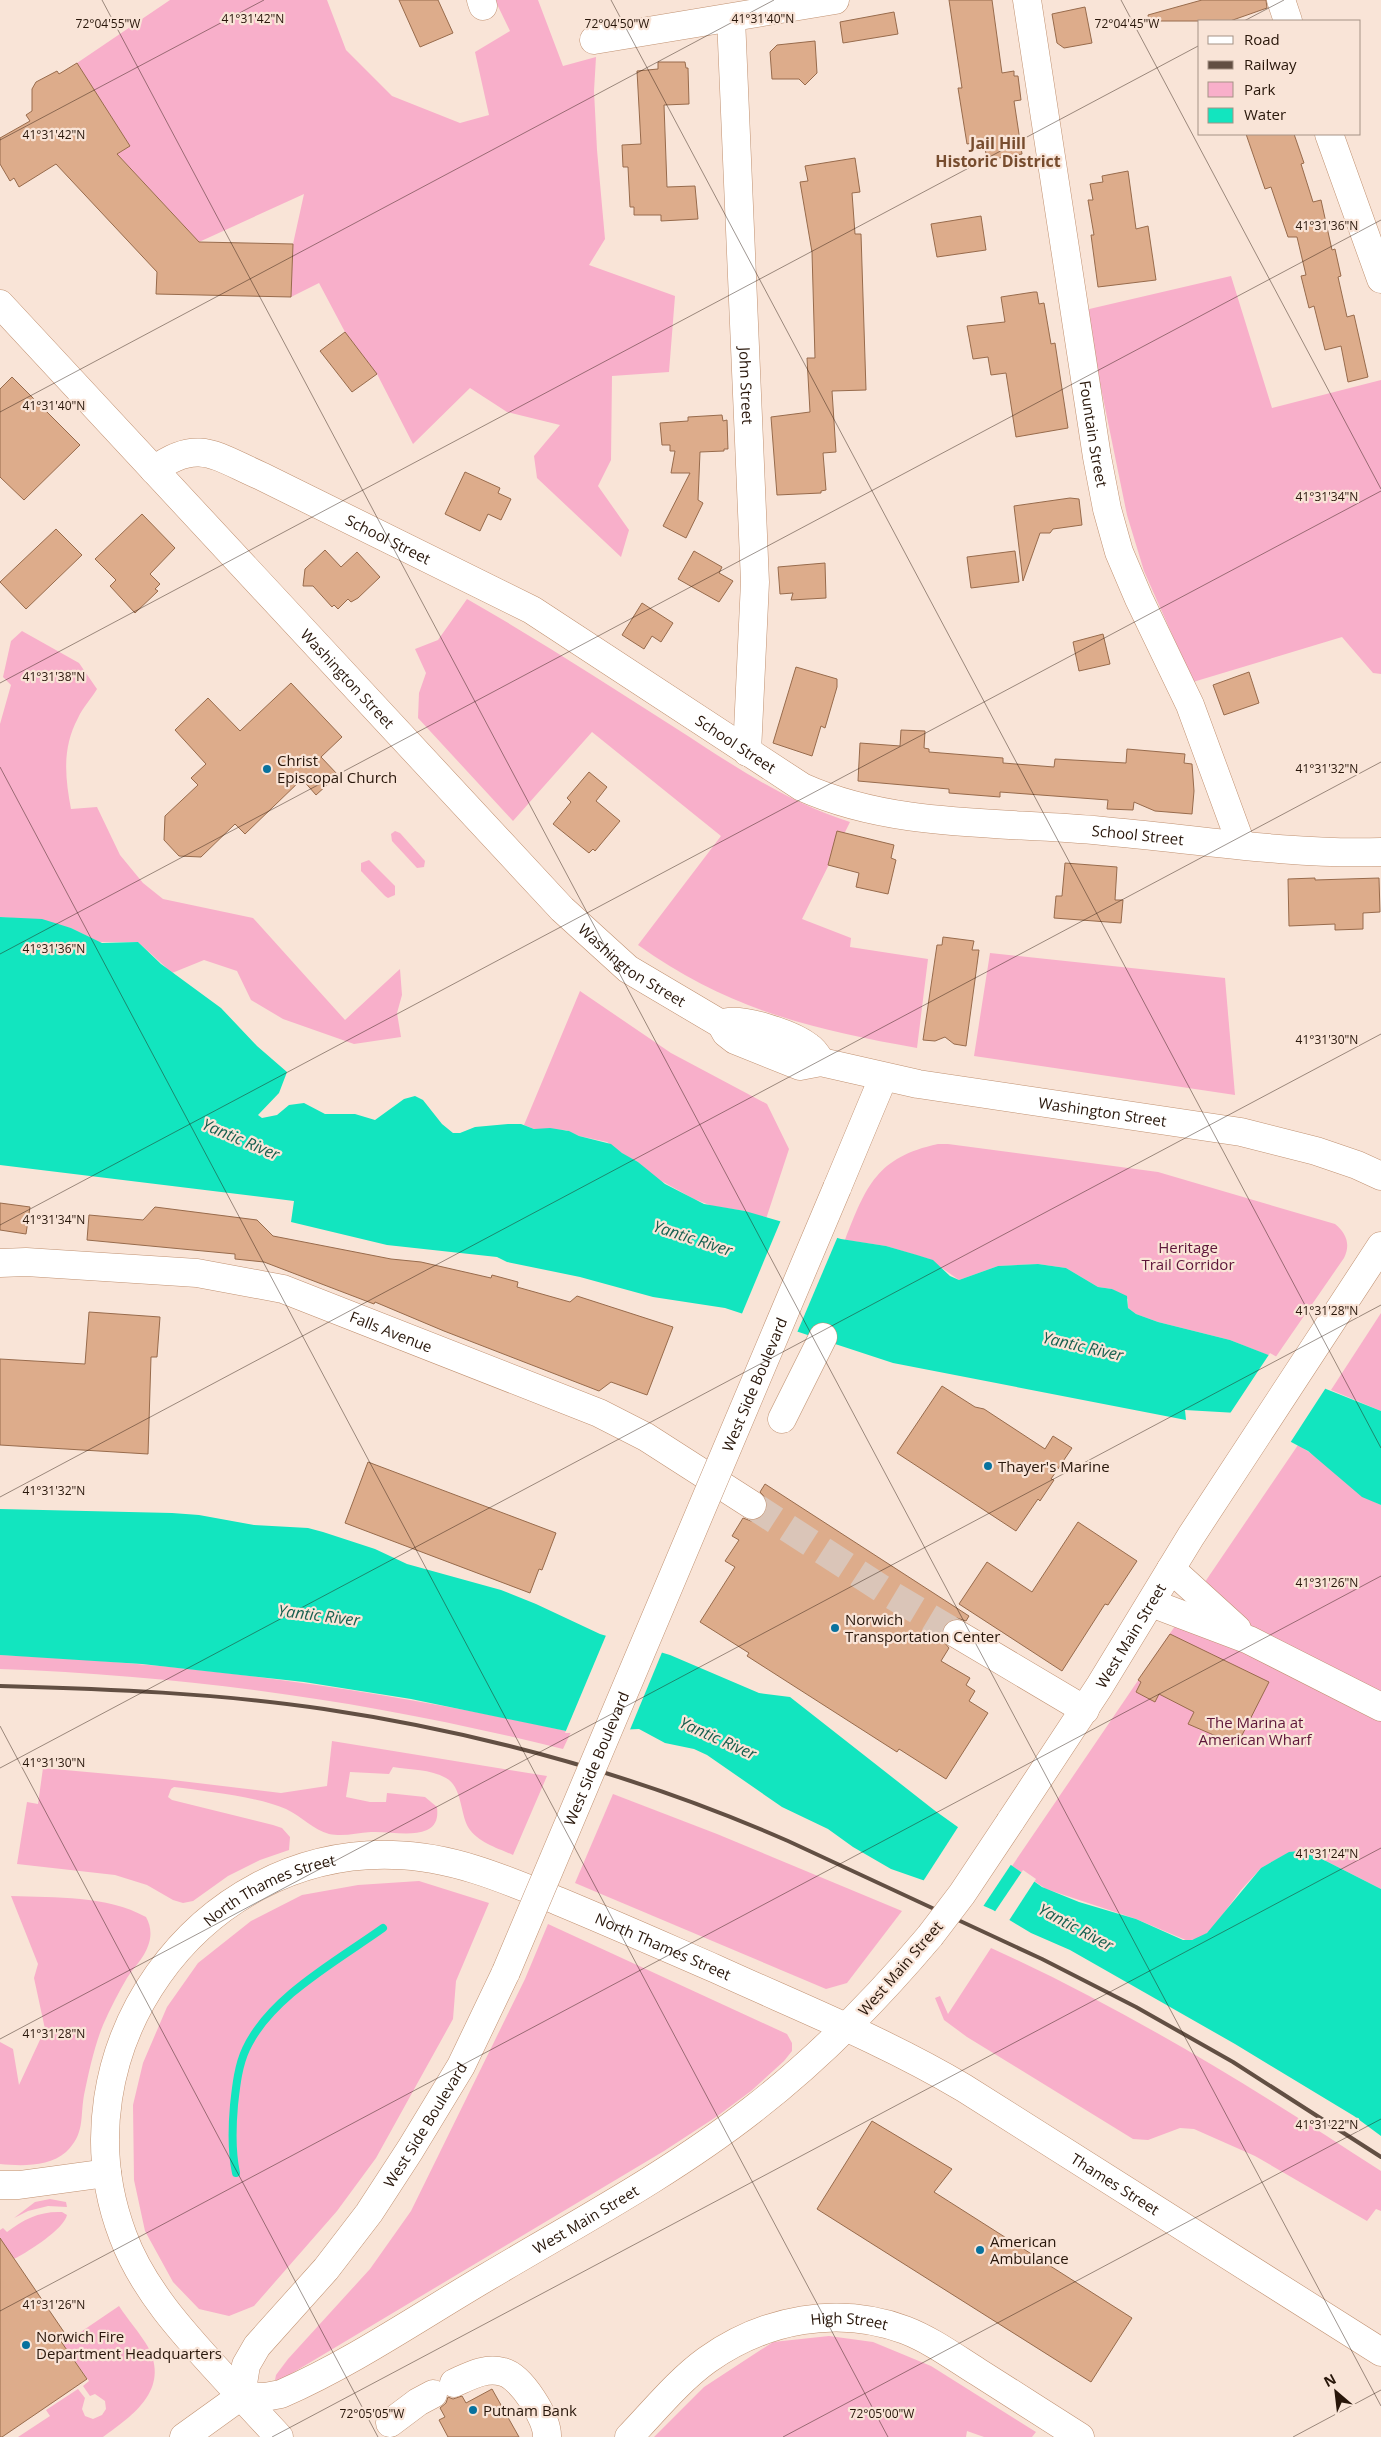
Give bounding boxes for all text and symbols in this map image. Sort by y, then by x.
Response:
text: 41°31'42"N [222,10,284,27]
text: 41°31'40"N [732,10,794,27]
text: 72°04'55"W [76,15,140,32]
text: 72°04'50"W [585,15,649,32]
text: 72°04'45"W [1095,15,1159,32]
legend [1198,20,1361,135]
text: Road [1244,29,1280,49]
text: Railway [1244,54,1297,74]
text: Park [1244,79,1275,99]
text: Water [1244,104,1286,124]
text: 41°31'42"N [23,126,85,143]
district label: Jail Hill Historic District [935,132,1061,172]
text: 41°31'36"N [1296,217,1358,234]
street label: John Street [735,345,758,425]
street label: Fountain Street [1075,379,1113,489]
text: 41°31'40"N [23,397,85,414]
text: 41°31'34"N [1296,488,1358,505]
street label: School Street [342,510,434,568]
street label: Washington Street [296,624,399,733]
text: 41°31'38"N [23,668,85,685]
street label: School Street [692,710,780,777]
place label: Christ Episcopal Church [277,750,397,787]
text: 41°31'32"N [1296,760,1358,777]
marker: Christ Episcopal Church [261,763,273,775]
street label: School Street [1091,820,1185,849]
street label: Washington Street [574,919,690,1011]
text: 41°31'36"N [23,940,85,957]
text: 41°31'30"N [1296,1031,1358,1048]
street label: Washington Street [1037,1092,1168,1131]
water label: Yantic River [199,1113,284,1165]
text: 41°31'34"N [23,1211,85,1228]
water label: Yantic River [651,1215,736,1261]
park label: Heritage Trail Corridor [1141,1237,1235,1274]
text: 41°31'28"N [1296,1302,1358,1319]
street label: Falls Avenue [347,1306,435,1357]
street label: West Side Boulevard [717,1314,791,1454]
water label: Yantic River [1041,1326,1126,1366]
place label: Thayer's Marine [998,1456,1110,1476]
marker: Thayer's Marine [982,1460,994,1472]
text: 41°31'32"N [23,1482,85,1499]
text: 41°31'26"N [1296,1574,1358,1591]
street label: West Main Street [1091,1579,1170,1692]
water label: Yantic River [277,1599,362,1631]
place label: Norwich Transportation Center [845,1609,1000,1646]
marker: Norwich Transportation Center [829,1622,841,1634]
street label: West Side Boulevard [559,1688,633,1828]
water label: Yantic River [676,1711,761,1765]
park label: The Marina at American Wharf [1199,1712,1312,1749]
text: 41°31'30"N [23,1754,85,1771]
text: 41°31'24"N [1296,1845,1358,1862]
street label: North Thames Street [199,1850,337,1930]
water label: Yantic River [1035,1898,1118,1956]
street label: North Thames Street [592,1908,734,1984]
street label: West Main Street [853,1916,947,2020]
text: 41°31'28"N [23,2025,85,2042]
street label: West Side Boulevard [379,2058,471,2191]
text: 41°31'22"N [1296,2116,1358,2133]
street label: Thames Street [1067,2148,1163,2219]
street label: West Main Street [529,2180,642,2258]
place label: American Ambulance [990,2231,1069,2268]
marker: American Ambulance [974,2244,986,2256]
text: 41°31'26"N [23,2296,85,2313]
street label: High Street [809,2308,890,2334]
place label: Norwich Fire Department Headquarters [36,2326,222,2363]
marker: Norwich Fire Department Headquarters [20,2339,32,2351]
north arrow [1311,2367,1361,2417]
text: N [1320,2369,1339,2391]
place label: Putnam Bank [483,2400,577,2420]
marker: Putnam Bank [467,2404,479,2416]
text: 72°05'05"W [340,2405,404,2422]
text: 72°05'00"W [850,2405,914,2422]

